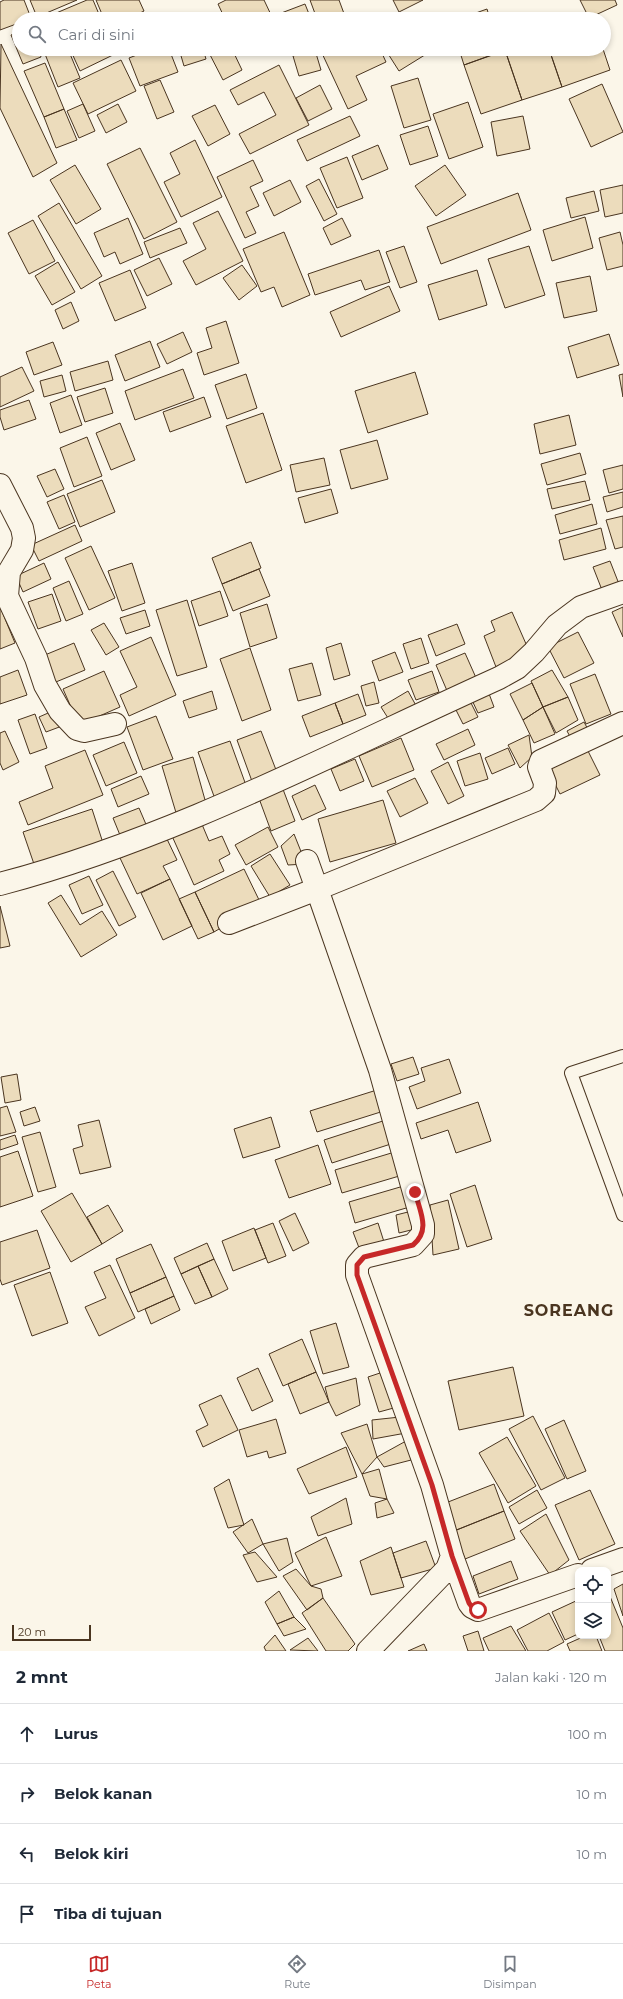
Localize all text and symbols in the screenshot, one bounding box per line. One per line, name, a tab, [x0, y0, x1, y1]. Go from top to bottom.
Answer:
search box	[12, 12, 611, 56]
icon: search	[26, 23, 48, 45]
text: Cari di sini	[58, 25, 135, 44]
route end	[406, 1183, 424, 1201]
district label: SOREANG	[524, 1301, 614, 1320]
map controls	[575, 1567, 611, 1639]
button: locate	[575, 1567, 611, 1603]
route start	[469, 1601, 487, 1619]
button: layers	[575, 1603, 611, 1639]
scale bar	[12, 1623, 91, 1642]
text: 20 m	[18, 1625, 46, 1639]
text: 2 mnt	[16, 1667, 68, 1687]
text: Jalan kaki · 120 m	[495, 1669, 607, 1685]
icon: ahead	[16, 1723, 38, 1745]
text: Lurus	[54, 1724, 98, 1743]
text: 100 m	[568, 1726, 607, 1742]
icon: right	[16, 1783, 38, 1805]
text: Belok kanan	[54, 1784, 152, 1803]
text: 10 m	[577, 1786, 607, 1802]
icon: left	[16, 1843, 38, 1865]
text: Belok kiri	[54, 1844, 129, 1863]
text: 10 m	[577, 1846, 607, 1862]
icon: arrive	[16, 1903, 38, 1925]
text: Tiba di tujuan	[54, 1904, 162, 1923]
tab: Peta	[86, 1953, 112, 1991]
tab: Rute	[284, 1953, 310, 1991]
tab: Disimpan	[483, 1953, 537, 1991]

